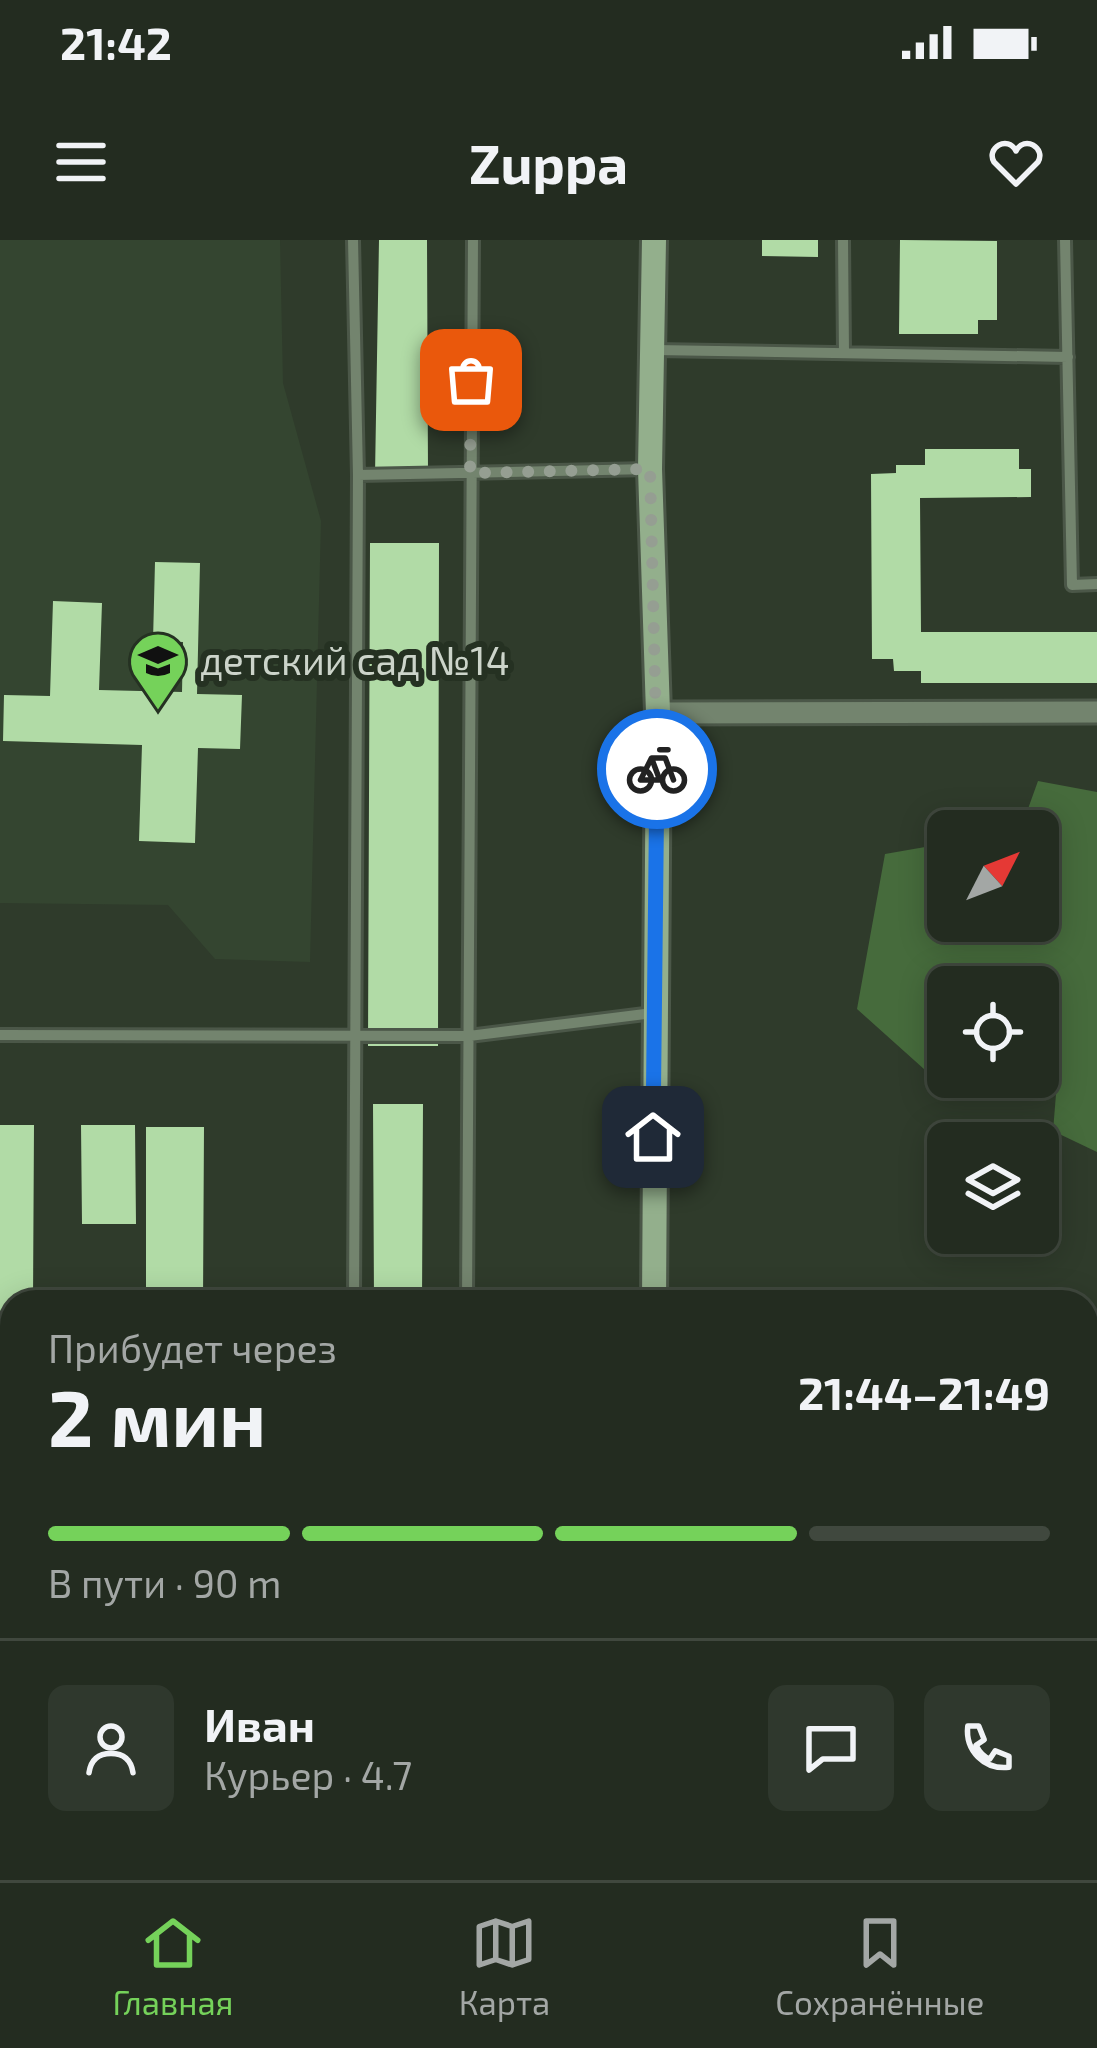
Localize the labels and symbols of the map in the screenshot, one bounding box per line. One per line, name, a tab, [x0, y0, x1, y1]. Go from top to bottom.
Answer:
pin	[420, 329, 522, 431]
school or university icon: детский сад №14	[127, 630, 189, 712]
place label: детский сад №14	[200, 636, 510, 683]
courier	[597, 709, 717, 829]
north arrow	[927, 810, 1059, 942]
pin	[602, 1086, 704, 1188]

